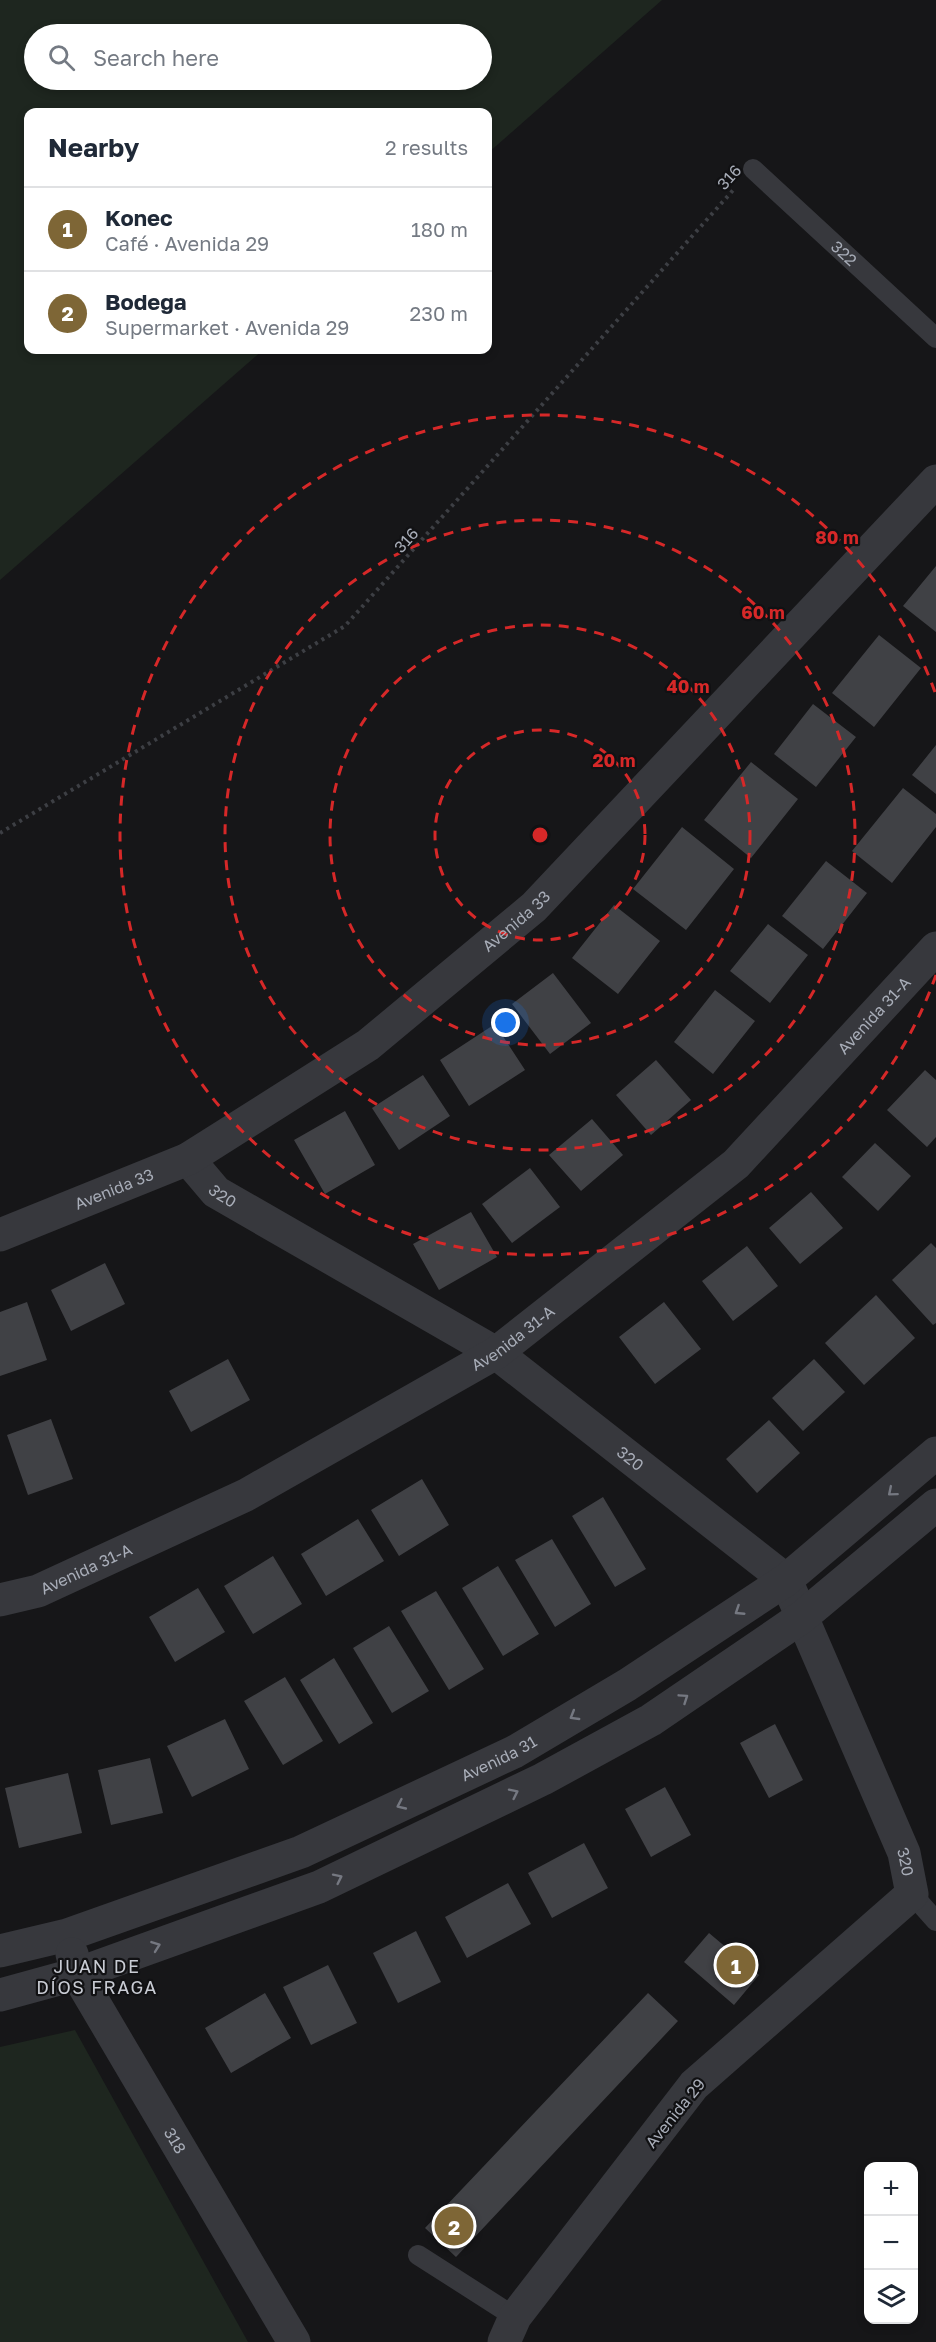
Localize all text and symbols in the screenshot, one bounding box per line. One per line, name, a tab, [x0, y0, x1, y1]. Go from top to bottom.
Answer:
search box	[24, 24, 492, 90]
icon: search	[45, 41, 78, 74]
text: Search here	[93, 44, 219, 71]
text: Nearby	[48, 132, 139, 163]
text: 2 results	[385, 135, 468, 159]
street label: 316	[713, 160, 745, 194]
text: Konec	[105, 204, 173, 231]
text: 1	[62, 217, 73, 241]
text: 180 m	[411, 217, 468, 241]
text: Café · Avenida 29	[105, 231, 269, 255]
street label: 322	[827, 236, 861, 270]
text: Bodega	[105, 288, 187, 315]
text: 2	[61, 301, 74, 325]
text: 230 m	[410, 301, 468, 325]
text: Supermarket · Avenida 29	[105, 315, 349, 339]
street label: 316	[390, 523, 422, 557]
text: 80 m	[815, 526, 859, 548]
text: 60 m	[741, 601, 785, 623]
text: 40 m	[666, 675, 710, 697]
text: 20 m	[593, 749, 635, 771]
centre of rings	[530, 825, 550, 845]
street label: Avenida 33	[478, 886, 554, 956]
street label: Avenida 31-A	[833, 972, 915, 1058]
your location	[491, 1008, 520, 1037]
street label: Avenida 33	[72, 1164, 156, 1214]
street label: 320	[204, 1181, 240, 1212]
street label: Avenida 31-A	[468, 1301, 559, 1375]
street label: 320	[613, 1442, 648, 1475]
one-way arrow	[888, 1484, 899, 1495]
street label: Avenida 31-A	[37, 1539, 135, 1599]
one-way arrow	[734, 1604, 745, 1615]
one-way arrow	[677, 1694, 688, 1705]
one-way arrow	[570, 1709, 580, 1721]
street label: Avenida 31	[458, 1731, 540, 1785]
one-way arrow	[508, 1789, 519, 1801]
one-way arrow	[396, 1797, 407, 1809]
street label: 320	[893, 1844, 918, 1878]
one-way arrow	[332, 1873, 343, 1885]
one-way arrow	[150, 1941, 161, 1953]
pin: 1	[716, 1942, 756, 1988]
district label: JUAN DE DÍOS FRAGA	[36, 1955, 158, 1998]
street label: Avenida 29	[641, 2074, 709, 2152]
street label: 318	[160, 2124, 191, 2157]
map controls	[864, 2162, 918, 2324]
button: +	[864, 2162, 918, 2216]
pin: 2	[434, 2204, 474, 2248]
button: −	[864, 2216, 918, 2270]
button: layers	[864, 2270, 918, 2324]

